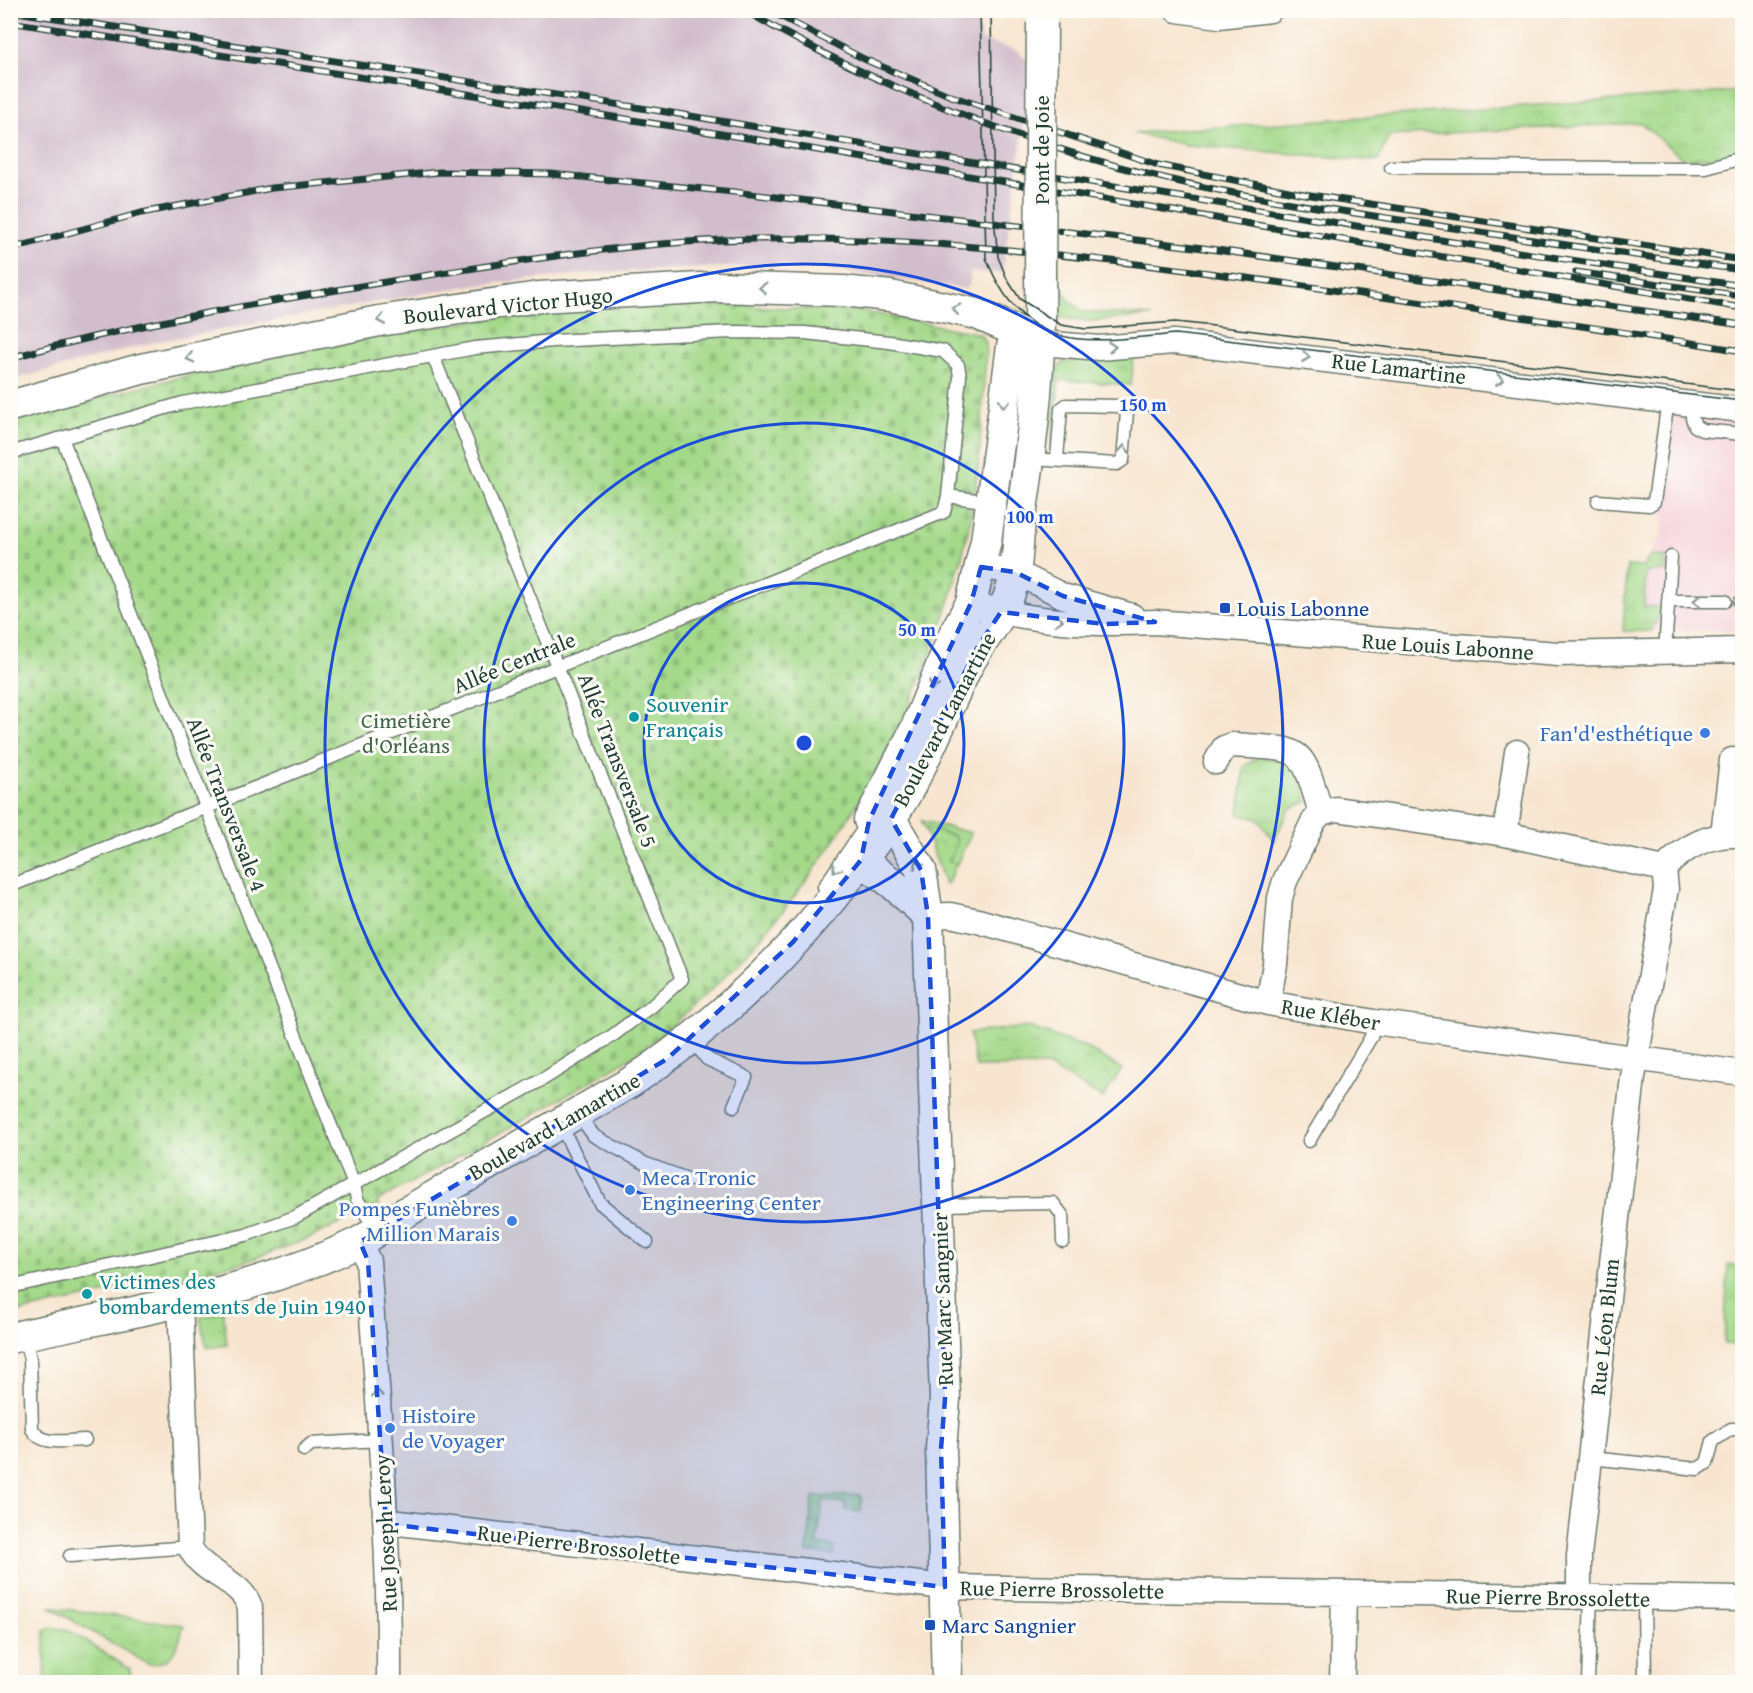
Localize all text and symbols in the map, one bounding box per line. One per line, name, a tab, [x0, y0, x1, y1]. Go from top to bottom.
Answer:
street label: Pont de Joie	[1025, 95, 1057, 205]
street label: Boulevard Victor Hugo	[402, 278, 614, 332]
one-way arrow	[758, 282, 767, 295]
one-way arrow	[952, 304, 962, 317]
one-way arrow	[376, 313, 386, 326]
one-way arrow	[1108, 341, 1117, 354]
street label: Rue Lamartine	[1330, 344, 1468, 392]
one-way arrow	[1302, 350, 1311, 362]
one-way arrow	[185, 351, 195, 364]
one-way arrow	[1495, 373, 1504, 386]
text: 150 m	[1119, 391, 1167, 418]
one-way arrow	[998, 400, 1011, 409]
one-way arrow	[1117, 444, 1130, 453]
text: 100 m	[1006, 503, 1054, 530]
place label: Louis Labonne	[1237, 592, 1369, 624]
one-way arrow	[1692, 595, 1701, 607]
marker: Louis Labonne	[1218, 601, 1232, 615]
one-way arrow	[1055, 614, 1064, 627]
text: 50 m	[898, 616, 937, 643]
street label: Allée Centrale	[448, 623, 580, 701]
street label: Rue Louis Labonne	[1361, 624, 1535, 668]
street label: Boulevard Lamartine	[884, 626, 1004, 812]
street label: Allée Transversale 5	[570, 668, 666, 852]
one-way arrow	[928, 680, 940, 691]
place label: Souvenir Français	[646, 688, 728, 745]
park label: Cimetière d'Orléans	[361, 704, 451, 761]
marker: Souvenir Français	[627, 710, 641, 724]
street label: Allée Transversale 4	[179, 712, 275, 896]
place label: Fan'd'esthétique	[1540, 717, 1693, 749]
marker: Fan'd'esthétique	[1698, 726, 1712, 740]
centre of rings	[794, 733, 814, 753]
one-way arrow	[913, 860, 925, 871]
one-way arrow	[831, 863, 843, 873]
street label: Rue Kléber	[1279, 990, 1383, 1038]
street label: Boulevard Lamartine	[462, 1064, 646, 1188]
place label: Meca Tronic Engineering Center	[642, 1161, 821, 1218]
marker: Meca Tronic Engineering Center	[623, 1183, 637, 1197]
place label: Pompes Funèbres Million Marais	[339, 1192, 500, 1249]
street label: Rue Marc Sangnier	[923, 1212, 961, 1386]
marker: Pompes Funèbres Million Marais	[505, 1214, 519, 1228]
street label: Rue Léon Blum	[1581, 1257, 1627, 1397]
place label: Victimes des bombardements de Juin 1940	[99, 1265, 366, 1322]
marker: Victimes des bombardements de Juin 1940	[80, 1287, 94, 1301]
one-way arrow	[371, 1389, 384, 1398]
place label: Histoire de Voyager	[402, 1399, 505, 1456]
marker: Histoire de Voyager	[383, 1421, 397, 1435]
street label: Rue Joseph Leroy	[365, 1453, 405, 1613]
street label: Rue Pierre Brossolette	[476, 1516, 682, 1572]
street label: Rue Pierre Brossolette	[959, 1571, 1165, 1607]
street label: Rue Pierre Brossolette	[1445, 1579, 1651, 1615]
place label: Marc Sangnier	[942, 1609, 1076, 1641]
marker: Marc Sangnier	[923, 1618, 937, 1632]

